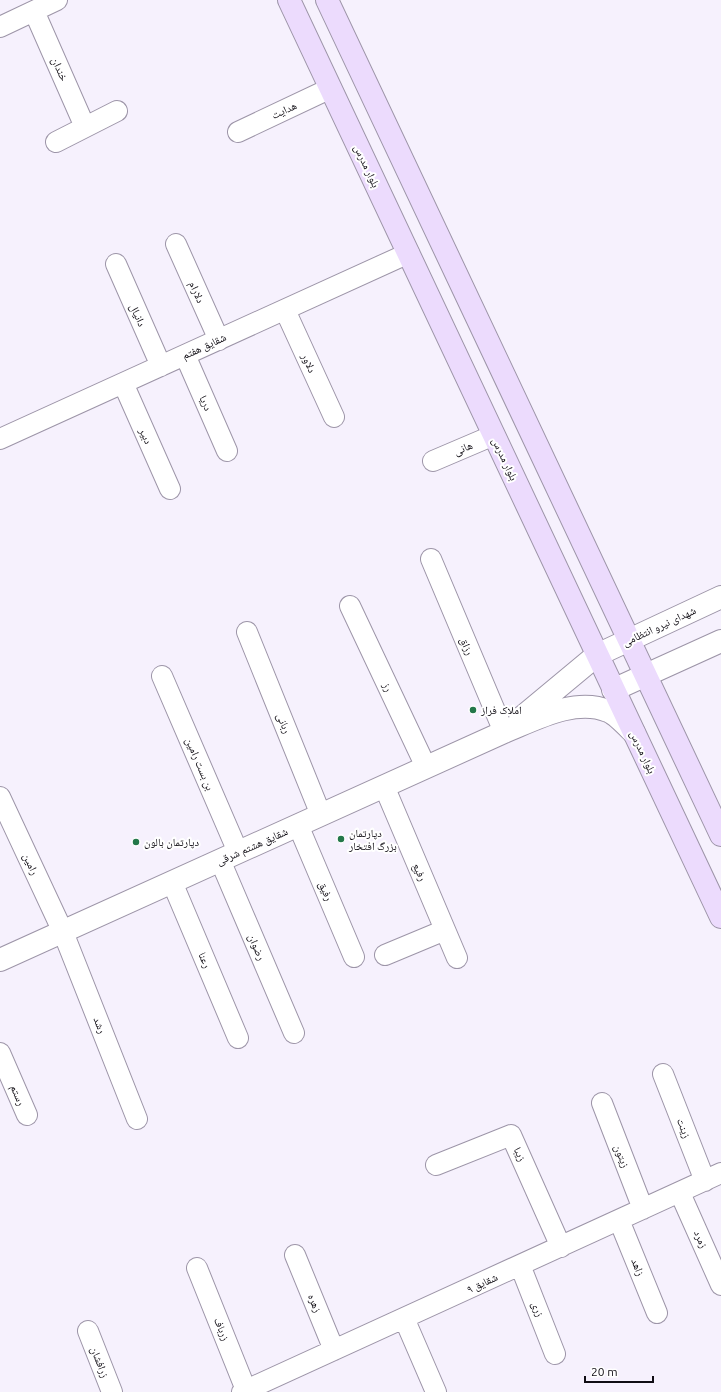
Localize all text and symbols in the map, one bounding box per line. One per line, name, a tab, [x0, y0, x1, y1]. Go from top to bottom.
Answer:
street label: خندان	[49, 55, 70, 83]
street label: هدایت	[270, 99, 299, 121]
street label: بلوار مدرس	[351, 143, 382, 190]
street label: دلارام	[186, 279, 207, 306]
street label: دانیال	[127, 302, 148, 329]
street label: شقایق هفتم	[180, 331, 229, 363]
street label: دلاور	[299, 351, 319, 375]
street label: دریا	[197, 394, 215, 413]
street label: دبیر	[137, 425, 155, 446]
street label: بلوار مدرس	[489, 436, 520, 483]
street label: هانی	[452, 439, 475, 458]
street label: شهدای نیرو انتظامی	[620, 604, 698, 649]
street label: رزاق	[457, 635, 476, 657]
street label: رز	[380, 680, 395, 693]
place label: املاک فراز	[480, 704, 522, 716]
marker: املاک فراز	[468, 705, 478, 715]
street label: ربانی	[274, 711, 293, 735]
street label: بلوار مدرس	[627, 729, 658, 776]
street label: بن بست رامین	[183, 736, 216, 793]
street label: شقایق هشتم شرقی	[215, 825, 290, 869]
place label: دپارتمان بزرگ افتخار	[348, 827, 397, 852]
marker: دپارتمان بزرگ افتخار	[336, 834, 346, 844]
place label: دپارتمان بالون	[144, 836, 200, 849]
marker: دپارتمان بالون	[131, 837, 141, 847]
street label: رامین	[20, 851, 41, 877]
street label: رفیع	[410, 861, 429, 883]
street label: رفیق	[316, 880, 335, 903]
street label: رضوان	[245, 932, 268, 962]
street label: رعنا	[196, 950, 214, 970]
street label: رشد	[91, 1015, 109, 1035]
street label: رستم	[6, 1083, 28, 1108]
street label: زینت	[675, 1116, 693, 1140]
street label: زیتون	[611, 1143, 632, 1170]
street label: زیبا	[511, 1145, 528, 1163]
street label: زمرد	[692, 1228, 710, 1250]
street label: زاهد	[629, 1257, 647, 1277]
street label: شقایق ۹	[465, 1271, 500, 1296]
street label: زهره	[306, 1292, 324, 1314]
street label: زری	[529, 1300, 546, 1319]
street label: زرباف	[212, 1316, 232, 1342]
street label: زرافشان	[88, 1345, 111, 1380]
scale bar	[585, 1358, 653, 1384]
text: 20 m	[591, 1365, 618, 1378]

